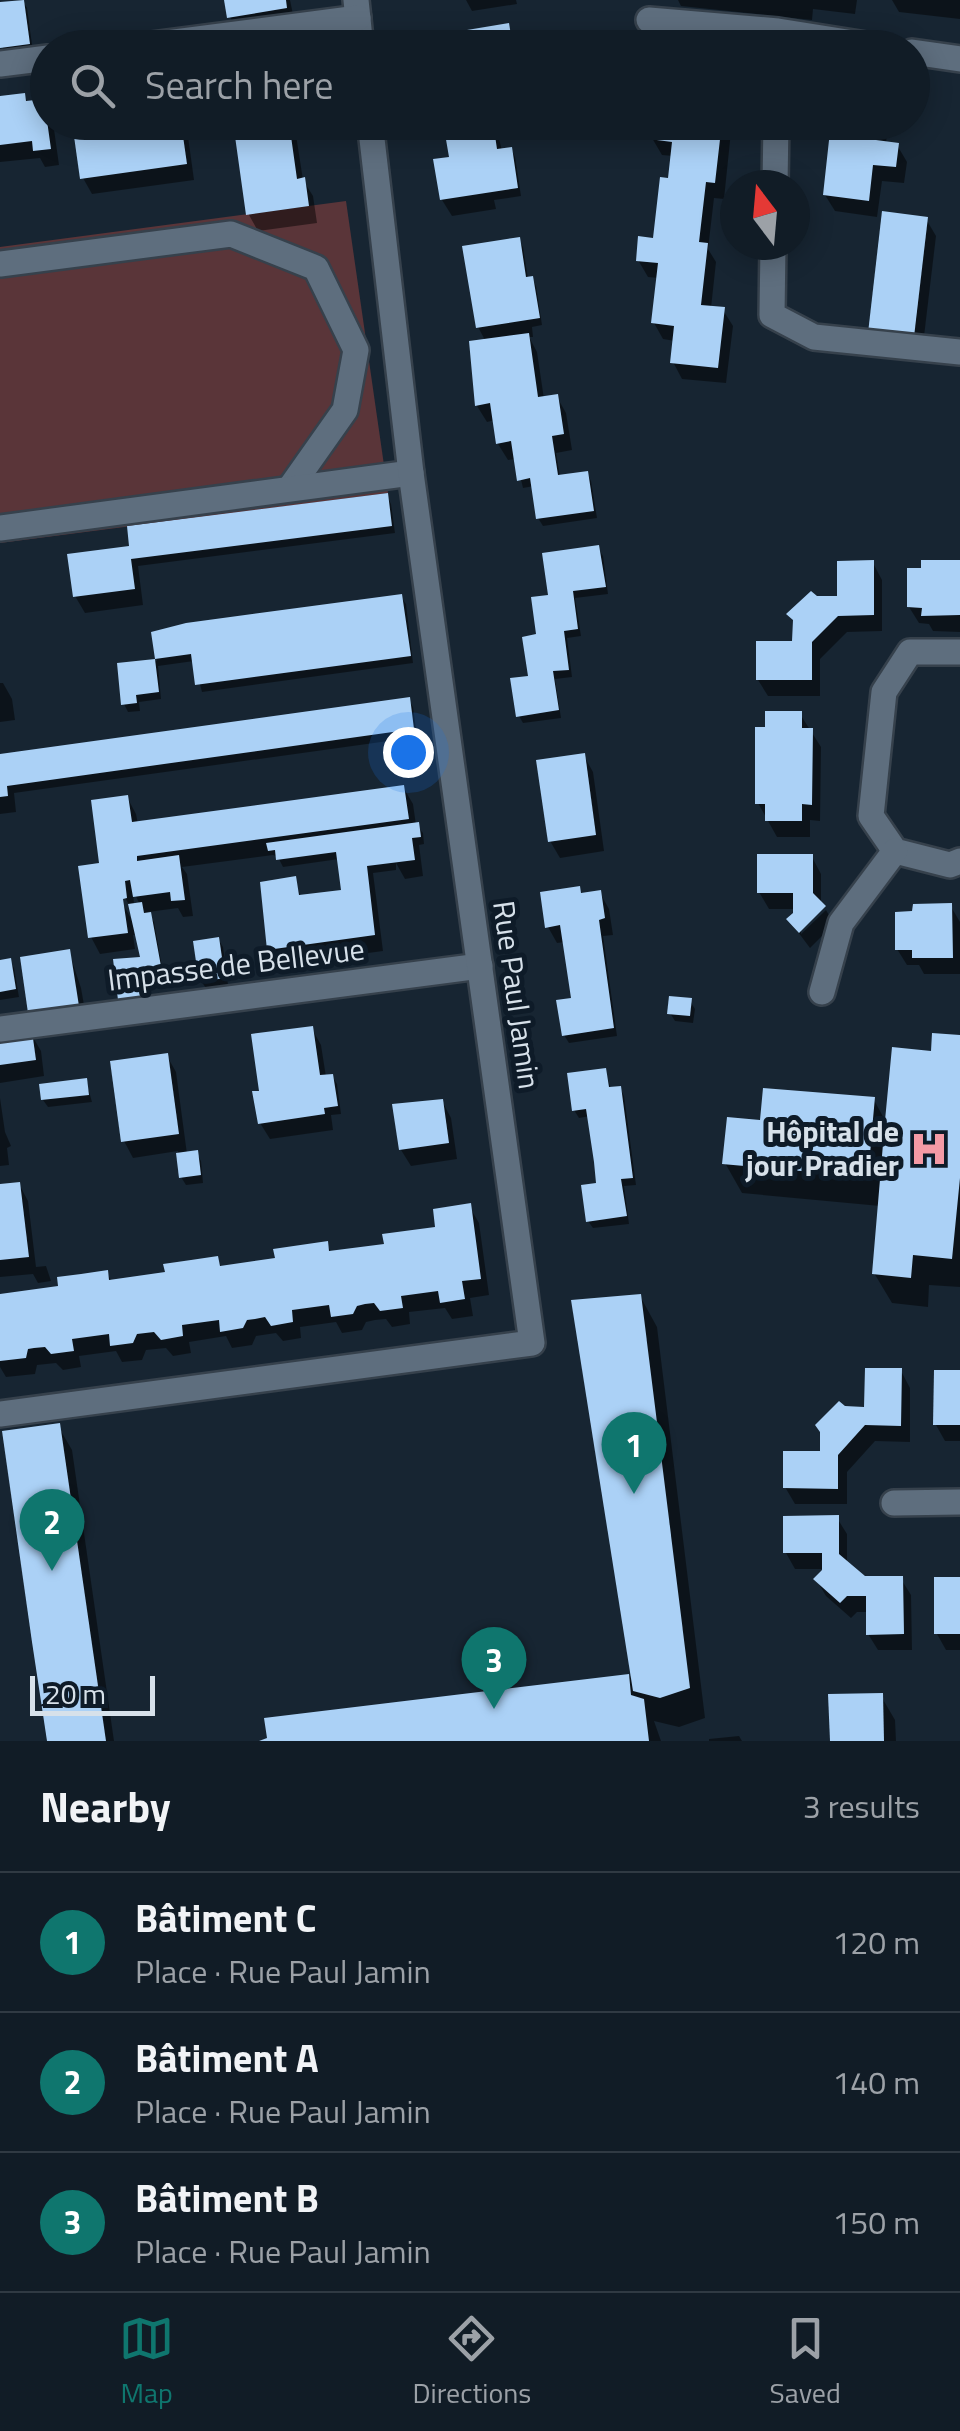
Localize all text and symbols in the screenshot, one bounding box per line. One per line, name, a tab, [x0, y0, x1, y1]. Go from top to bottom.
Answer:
search box	[30, 30, 930, 140]
text: Search here	[145, 56, 333, 114]
icon: search	[65, 58, 120, 113]
north arrow	[720, 170, 810, 260]
your location	[383, 727, 434, 778]
street label: Rue Paul Jamin	[481, 898, 553, 1092]
street label: Impasse de Bellevue	[105, 925, 367, 1003]
place label: Hôpital de jour Pradier	[744, 1108, 899, 1188]
hospital icon: Hôpital de jour Pradier	[908, 1128, 950, 1170]
pin: 1	[602, 1412, 666, 1494]
pin: 2	[20, 1488, 84, 1571]
pin: 3	[462, 1626, 526, 1709]
scale bar	[30, 1671, 155, 1716]
text: 20 m	[45, 1672, 106, 1715]
text: Nearby	[40, 1774, 171, 1838]
text: 3 results	[803, 1782, 920, 1830]
text: Bâtiment C	[135, 1889, 316, 1947]
text: 1	[64, 1918, 81, 1966]
text: 120 m	[832, 1918, 920, 1966]
text: Place · Rue Paul Jamin	[135, 1947, 431, 1995]
text: Bâtiment A	[135, 2029, 319, 2087]
text: 2	[64, 2058, 81, 2106]
text: 140 m	[832, 2058, 920, 2106]
text: Place · Rue Paul Jamin	[135, 2087, 431, 2135]
text: Bâtiment B	[135, 2169, 319, 2227]
text: 3	[64, 2198, 81, 2246]
text: 150 m	[832, 2198, 920, 2246]
text: Place · Rue Paul Jamin	[135, 2227, 431, 2275]
tab: Map	[119, 2311, 174, 2414]
tab: Directions	[412, 2311, 531, 2414]
tab: Saved	[770, 2311, 841, 2414]

